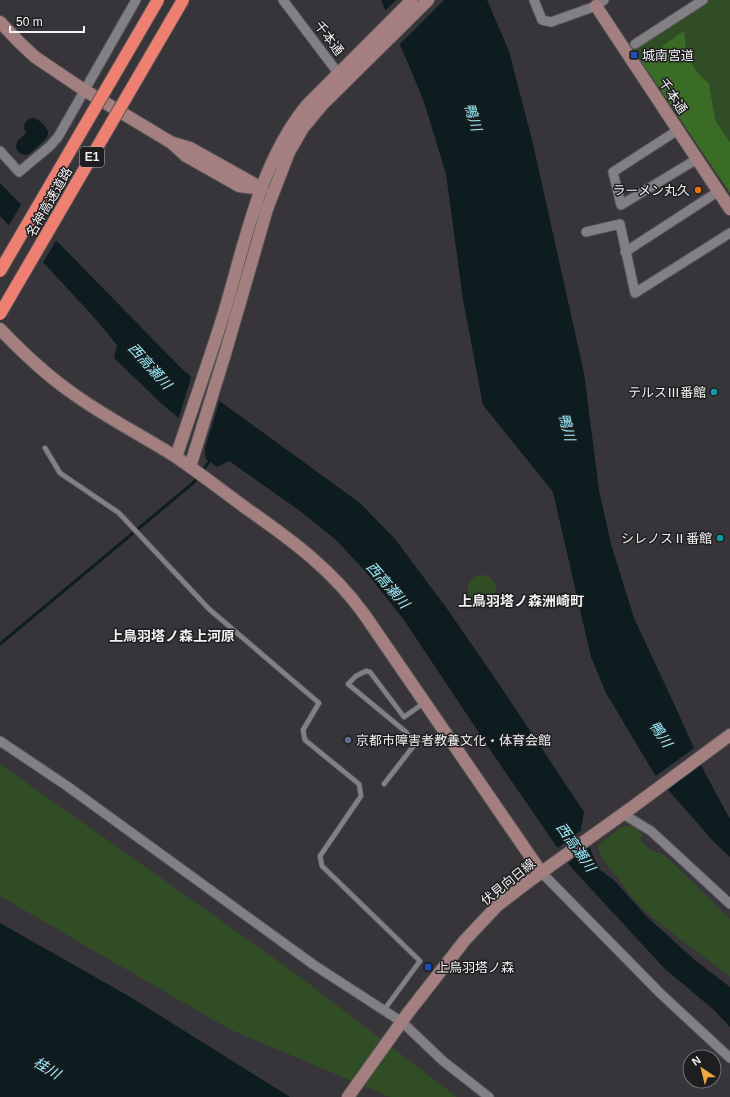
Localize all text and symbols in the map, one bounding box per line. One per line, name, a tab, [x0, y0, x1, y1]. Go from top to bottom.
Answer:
scale bar	[10, 8, 84, 34]
text: 50 m	[16, 15, 43, 29]
street label: 千本通	[311, 18, 347, 58]
place label: 城南宮道	[642, 48, 694, 63]
marker: 城南宮道	[629, 50, 639, 60]
street label: 千本通	[656, 76, 690, 116]
water label: 鴨川	[461, 101, 485, 135]
road number: E1	[80, 147, 104, 167]
street label: 名神高速道路	[23, 164, 75, 240]
place label: ラーメン丸久	[613, 183, 690, 198]
marker: ラーメン丸久	[693, 185, 703, 195]
water label: 西高瀬川	[125, 340, 176, 394]
place label: テルスⅢ番館	[628, 385, 706, 400]
marker: テルスⅢ番館	[709, 387, 719, 397]
water label: 鴨川	[556, 411, 579, 444]
place label: シレノスⅡ番館	[621, 531, 712, 546]
marker: シレノスⅡ番館	[715, 533, 725, 543]
water label: 西高瀬川	[364, 559, 414, 613]
district label: 上鳥羽塔ノ森洲崎町	[458, 593, 584, 609]
district label: 上鳥羽塔ノ森上河原	[109, 628, 235, 644]
water label: 鴨川	[647, 718, 677, 752]
place label: 京都市障害者教養文化・体育会館	[356, 733, 551, 748]
marker: 京都市障害者教養文化・体育会館	[343, 735, 353, 745]
water label: 西高瀬川	[553, 819, 600, 876]
street label: 伏見向日線	[478, 856, 538, 908]
place label: 上鳥羽塔ノ森	[436, 960, 514, 975]
marker: 上鳥羽塔ノ森	[423, 962, 433, 972]
north arrow	[682, 1049, 722, 1089]
water label: 桂川	[31, 1054, 65, 1083]
text: N	[690, 1054, 703, 1068]

